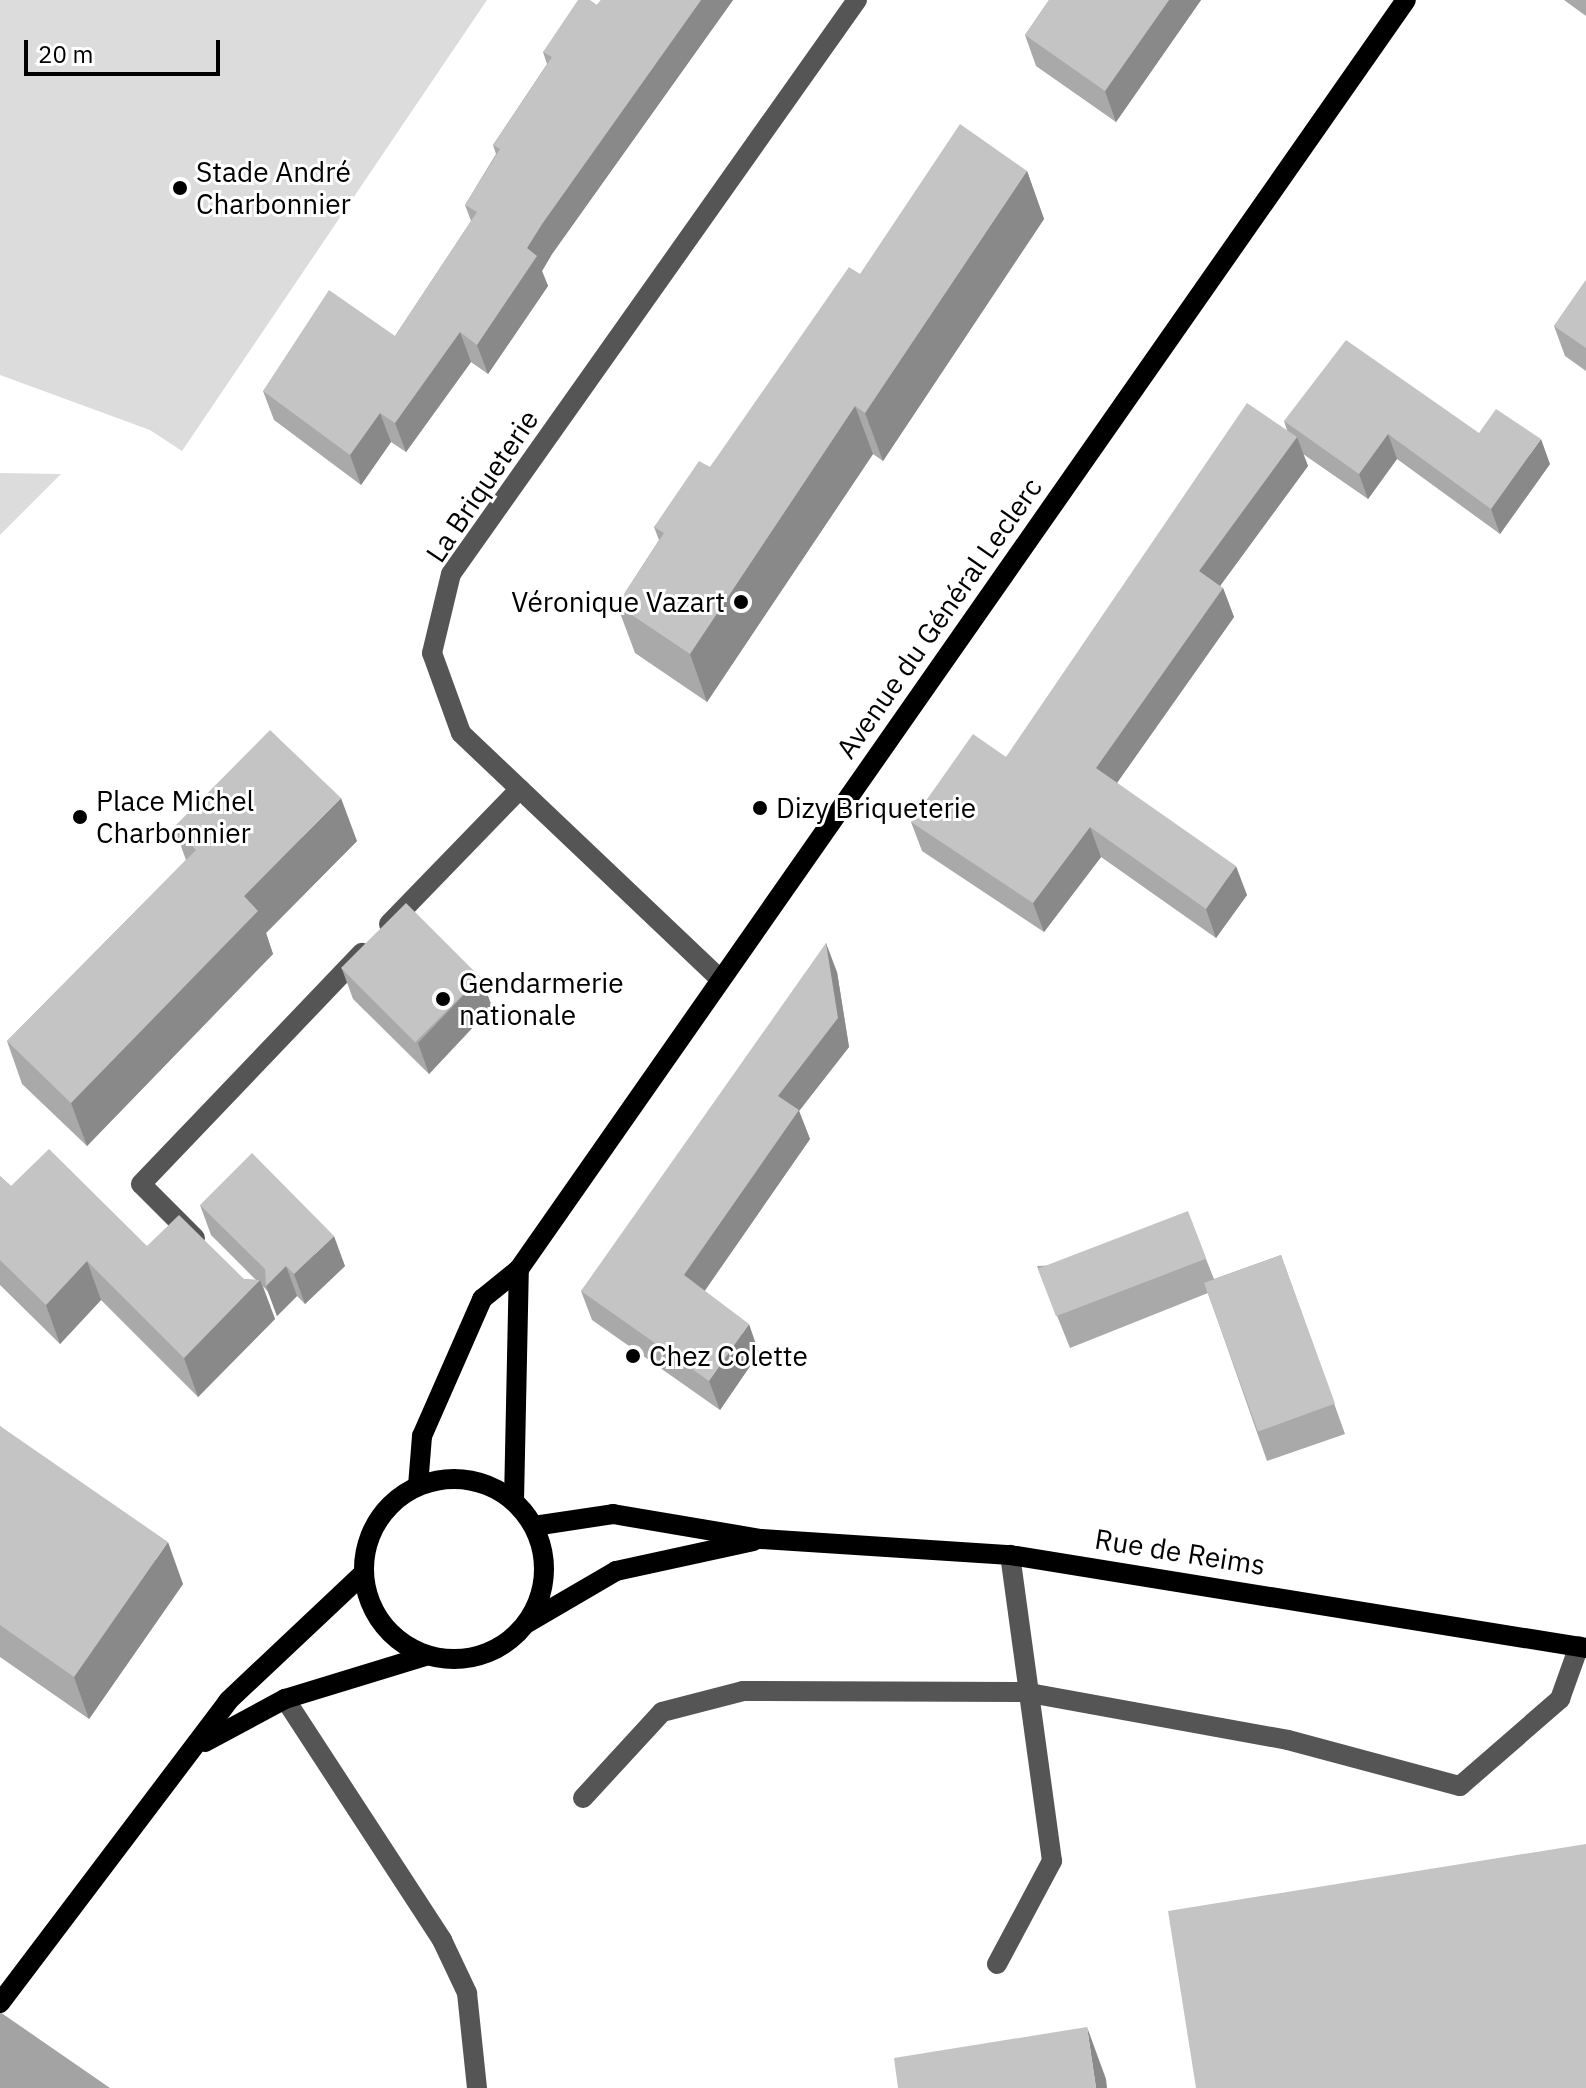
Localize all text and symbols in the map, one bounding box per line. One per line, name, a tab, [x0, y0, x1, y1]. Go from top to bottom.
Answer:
scale bar	[28, 24, 224, 74]
text: 20 m	[38, 38, 93, 70]
place label: Stade André Charbonnier	[196, 155, 351, 221]
marker: Stade André Charbonnier	[171, 179, 189, 197]
street label: La Briqueterie	[419, 403, 545, 569]
street label: Avenue du Général Leclerc	[829, 471, 1049, 765]
place label: Véronique Vazart	[511, 585, 725, 619]
marker: Véronique Vazart	[732, 593, 750, 611]
place label: Place Michel Charbonnier	[96, 784, 254, 850]
place label: Dizy Briqueterie	[776, 791, 976, 825]
marker: Dizy Briqueterie	[751, 799, 769, 817]
marker: Place Michel Charbonnier	[71, 808, 89, 826]
place label: Gendarmerie nationale	[459, 966, 624, 1032]
marker: Gendarmerie nationale	[434, 990, 452, 1008]
place label: Chez Colette	[649, 1339, 808, 1373]
marker: Chez Colette	[624, 1347, 642, 1365]
street label: Rue de Reims	[1092, 1522, 1268, 1582]

